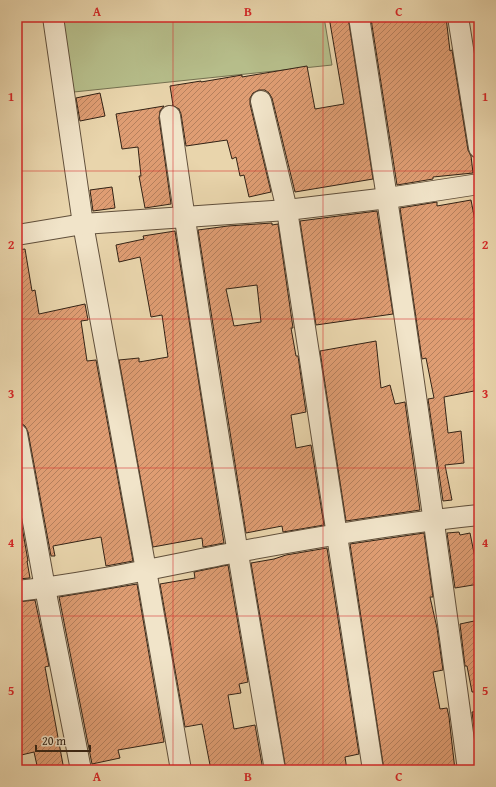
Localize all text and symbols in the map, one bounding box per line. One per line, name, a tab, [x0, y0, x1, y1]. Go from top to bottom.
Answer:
text: A	[93, 2, 102, 21]
text: B	[244, 2, 252, 21]
text: C	[395, 2, 403, 21]
text: 1	[8, 87, 14, 106]
text: 1	[482, 87, 488, 106]
text: 2	[8, 235, 15, 254]
text: 2	[482, 235, 489, 254]
text: 3	[8, 384, 14, 403]
text: 3	[482, 384, 488, 403]
text: 4	[8, 533, 15, 552]
text: 4	[482, 533, 489, 552]
text: 5	[8, 681, 15, 700]
text: 5	[482, 681, 489, 700]
scale bar	[36, 727, 90, 753]
text: 20 m	[42, 732, 66, 749]
text: A	[93, 767, 102, 786]
text: B	[244, 767, 252, 786]
text: C	[395, 767, 403, 786]

